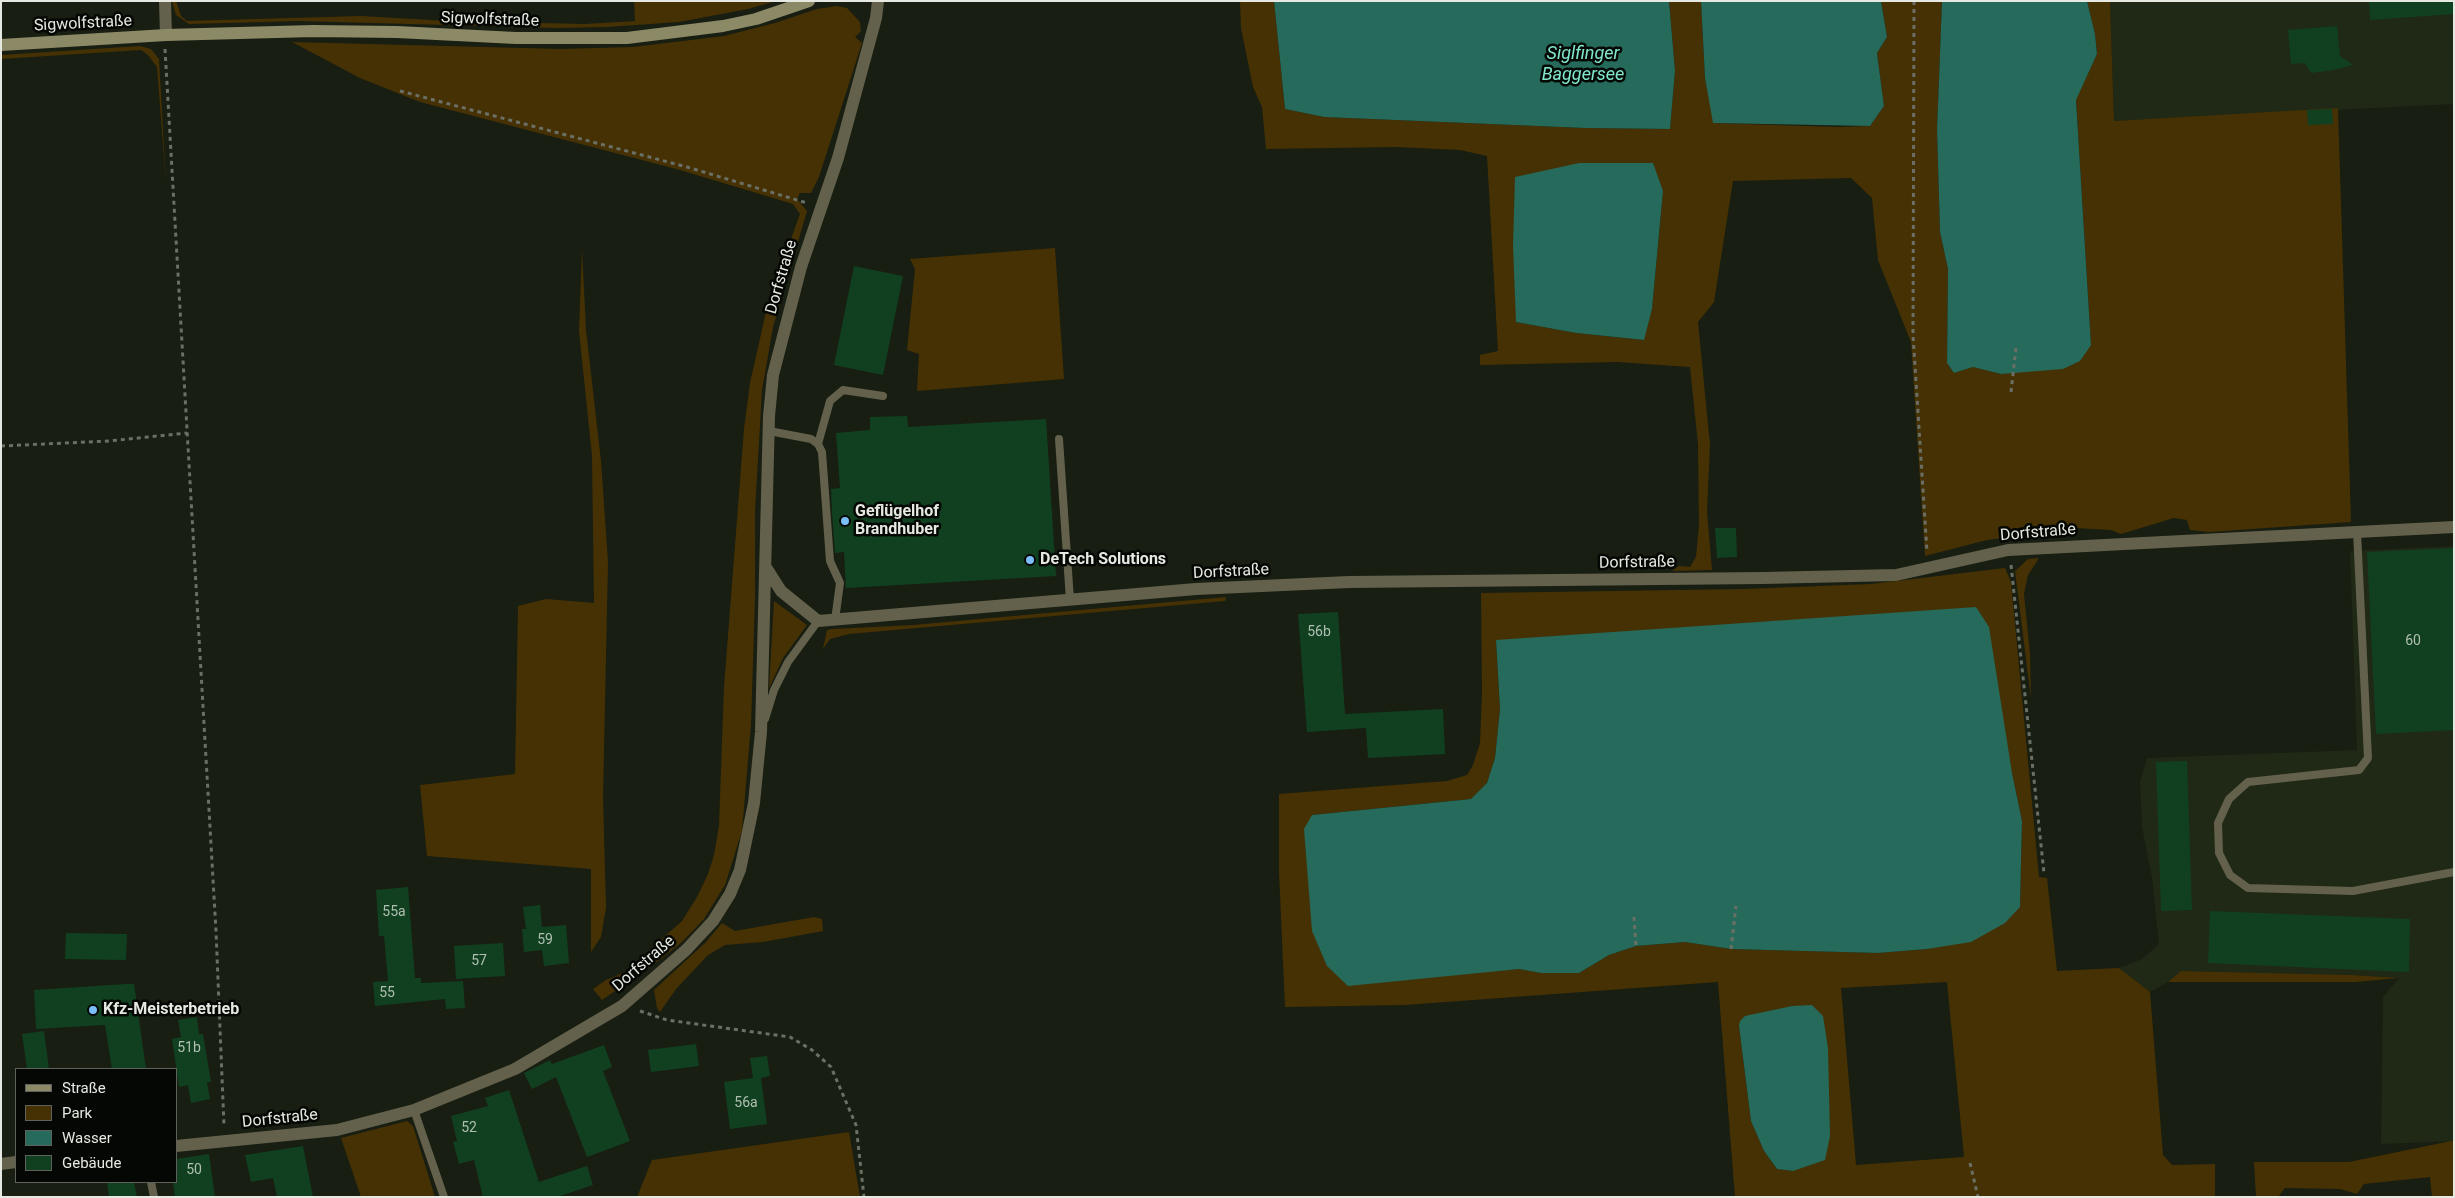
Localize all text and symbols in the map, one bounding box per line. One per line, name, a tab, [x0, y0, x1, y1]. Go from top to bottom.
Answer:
street label: Sigwolfstraße	[441, 9, 539, 31]
street label: Sigwolfstraße	[33, 12, 133, 36]
water label: Siglfinger Baggersee	[1542, 43, 1624, 86]
street label: Dorfstraße	[762, 238, 802, 316]
place label: Geflügelhof Brandhuber	[855, 502, 939, 540]
marker: Geflügelhof Brandhuber	[839, 515, 851, 527]
street label: Dorfstraße	[1999, 520, 2077, 546]
place label: DeTech Solutions	[1040, 550, 1166, 570]
street label: Dorfstraße	[1599, 553, 1675, 573]
marker: DeTech Solutions	[1024, 554, 1036, 566]
street label: Dorfstraße	[1193, 560, 1269, 584]
house number: 56b	[1307, 624, 1331, 640]
house number: 60	[2405, 633, 2421, 649]
house number: 55a	[382, 904, 406, 920]
house number: 59	[537, 932, 553, 948]
street label: Dorfstraße	[609, 932, 679, 996]
house number: 57	[471, 953, 487, 969]
house number: 55	[379, 985, 395, 1001]
place label: Kfz-Meisterbetrieb	[103, 1000, 239, 1020]
marker: Kfz-Meisterbetrieb	[87, 1004, 99, 1016]
house number: 51b	[177, 1040, 201, 1056]
legend	[15, 1068, 178, 1183]
text: Straße	[62, 1079, 106, 1097]
house number: 56a	[734, 1095, 758, 1111]
text: Park	[62, 1104, 92, 1122]
street label: Dorfstraße	[241, 1105, 319, 1133]
house number: 52	[461, 1120, 477, 1136]
text: Wasser	[62, 1129, 112, 1147]
text: Gebäude	[62, 1154, 121, 1172]
house number: 50	[186, 1162, 202, 1178]

